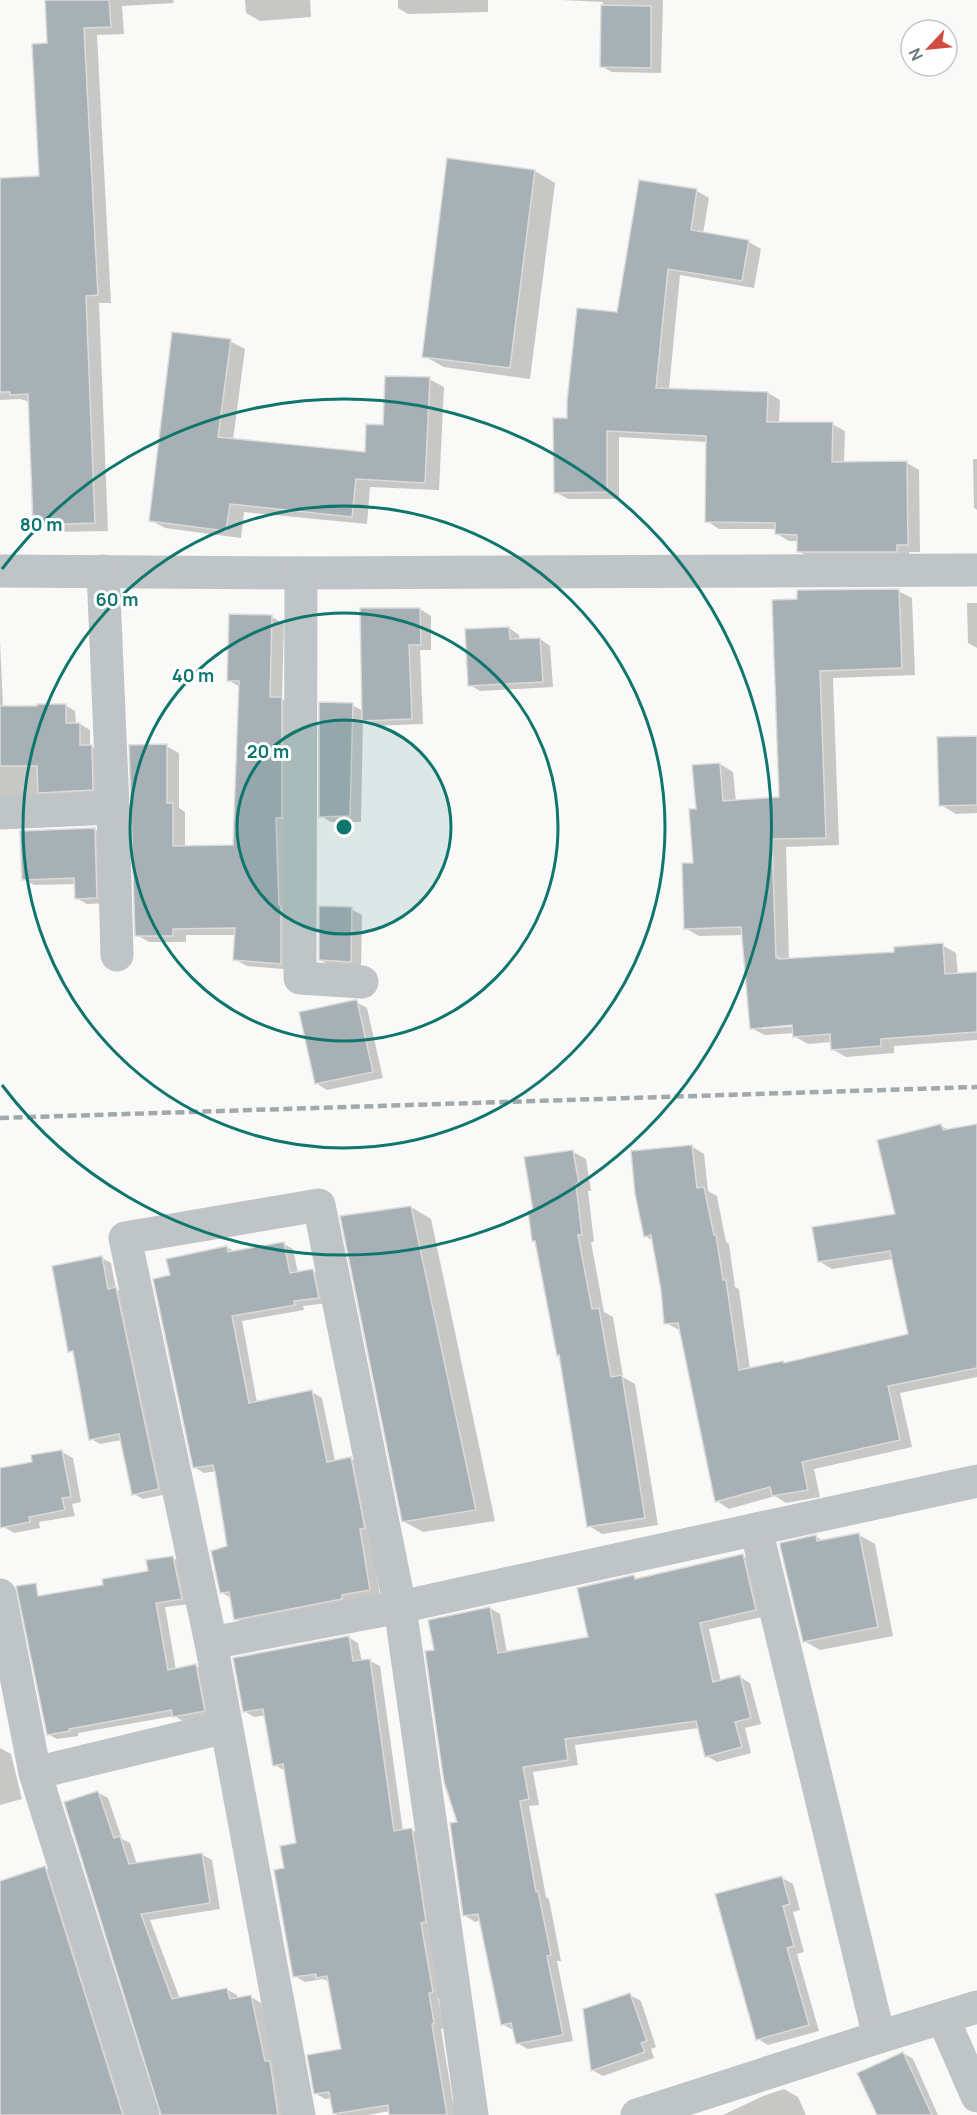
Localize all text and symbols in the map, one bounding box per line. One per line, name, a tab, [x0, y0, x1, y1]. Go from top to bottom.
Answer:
north arrow	[899, 18, 959, 78]
text: N	[903, 45, 928, 65]
text: 80 m	[20, 512, 62, 536]
text: 60 m	[96, 587, 138, 611]
text: 40 m	[172, 663, 214, 687]
text: 20 m	[247, 739, 289, 763]
centre of rings	[334, 817, 354, 837]

